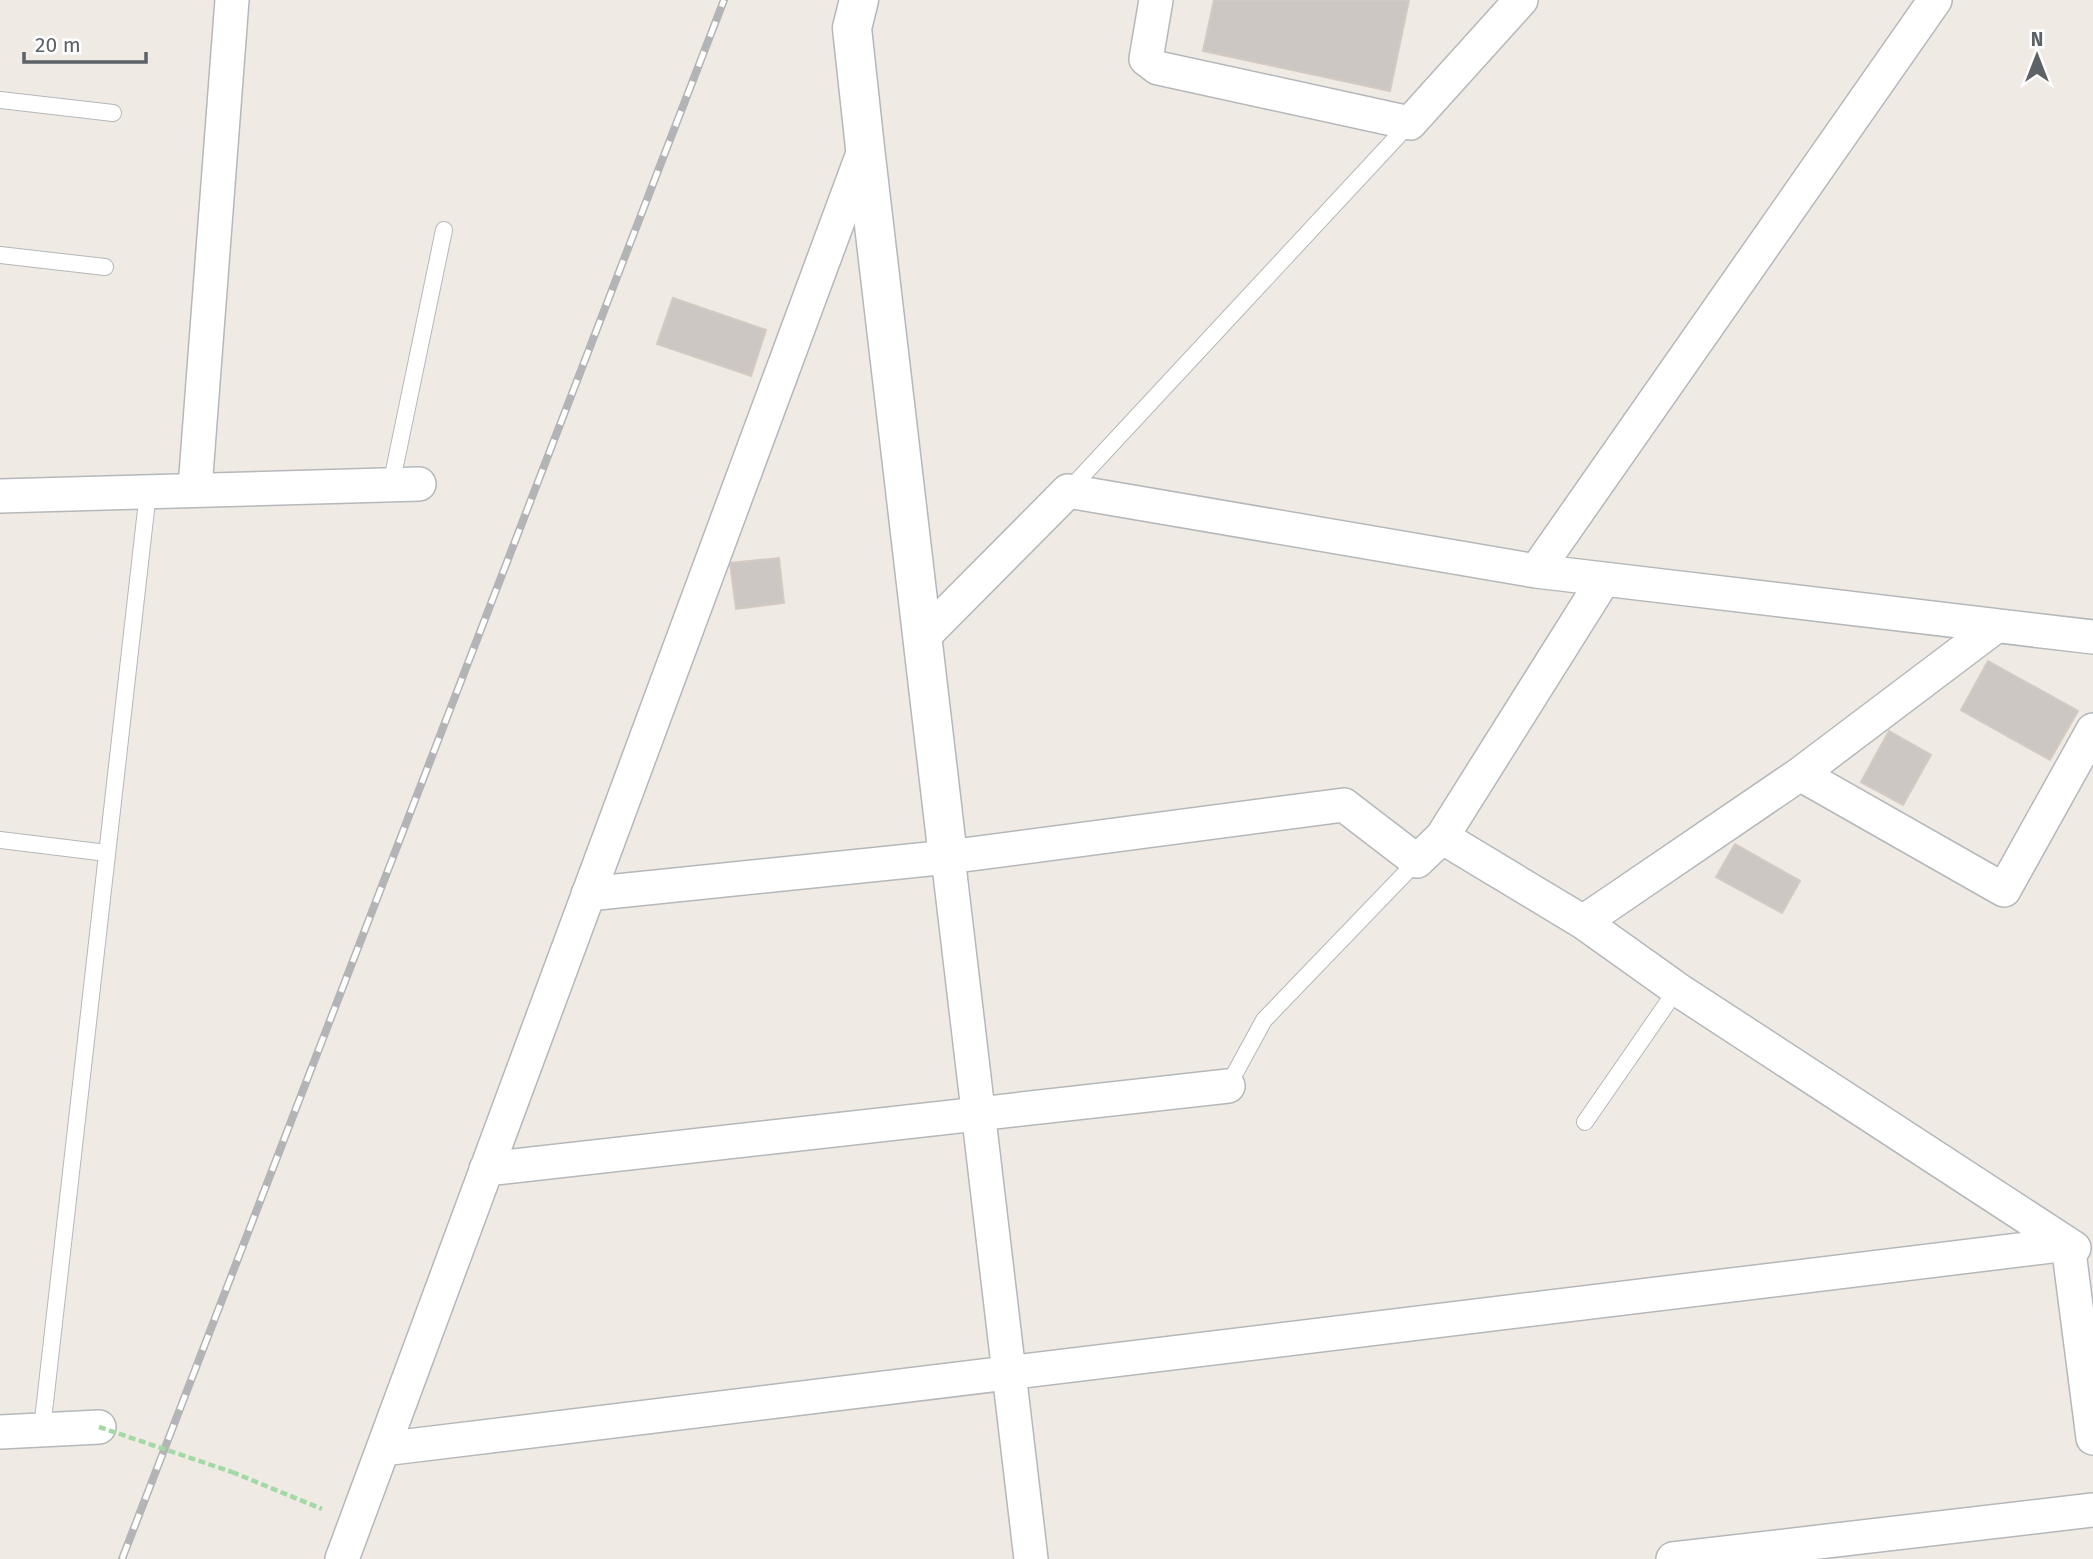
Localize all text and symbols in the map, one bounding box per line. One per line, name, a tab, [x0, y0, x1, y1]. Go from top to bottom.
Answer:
scale bar	[24, 21, 147, 65]
north arrow	[2002, 21, 2072, 91]
text: N	[2031, 28, 2043, 51]
text: 20 m	[35, 32, 81, 58]

